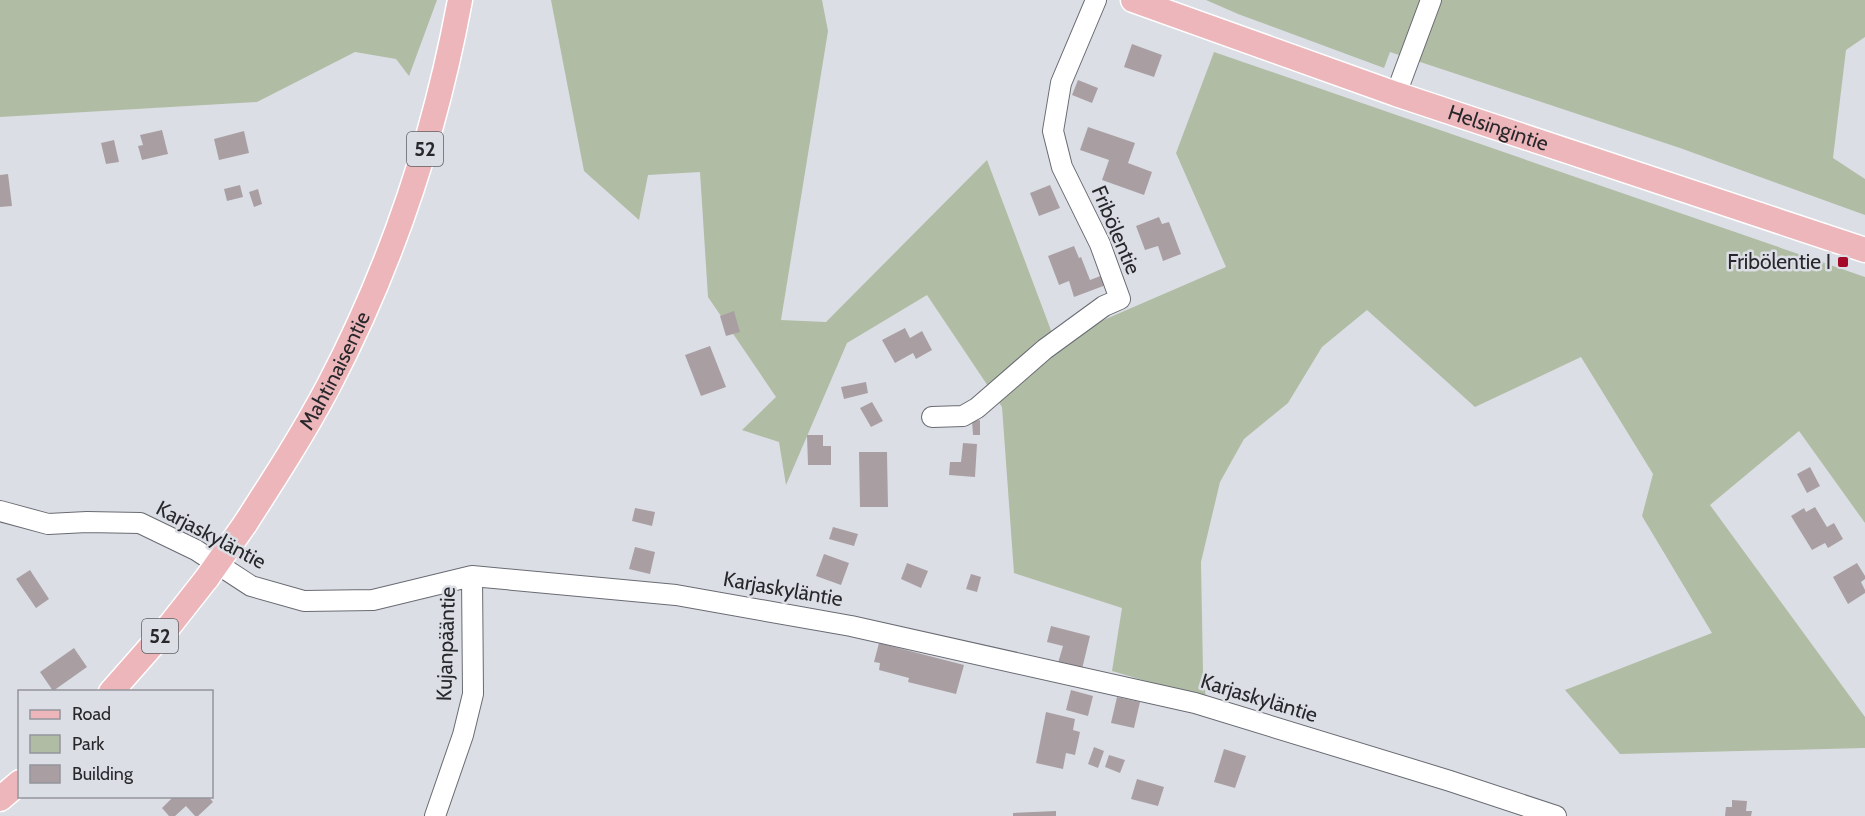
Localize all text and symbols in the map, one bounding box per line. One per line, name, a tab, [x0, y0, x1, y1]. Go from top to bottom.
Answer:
street label: Helsingintie	[1445, 99, 1552, 156]
road number: 52	[407, 132, 443, 166]
street label: Fribölentie	[1087, 182, 1146, 278]
place label: Fribölentie I	[1727, 249, 1831, 274]
marker: Fribölentie I	[1836, 255, 1850, 269]
street label: Mahtinaisentie	[294, 307, 375, 434]
street label: Karjaskyläntie	[152, 495, 271, 575]
street label: Karjaskyläntie	[721, 566, 845, 612]
street label: Kujanpääntie	[431, 586, 461, 702]
road number: 52	[142, 619, 178, 653]
street label: Karjaskyläntie	[1197, 668, 1321, 728]
legend	[18, 690, 213, 798]
text: Road	[72, 703, 111, 725]
text: Park	[72, 733, 105, 755]
text: Building	[72, 763, 134, 785]

